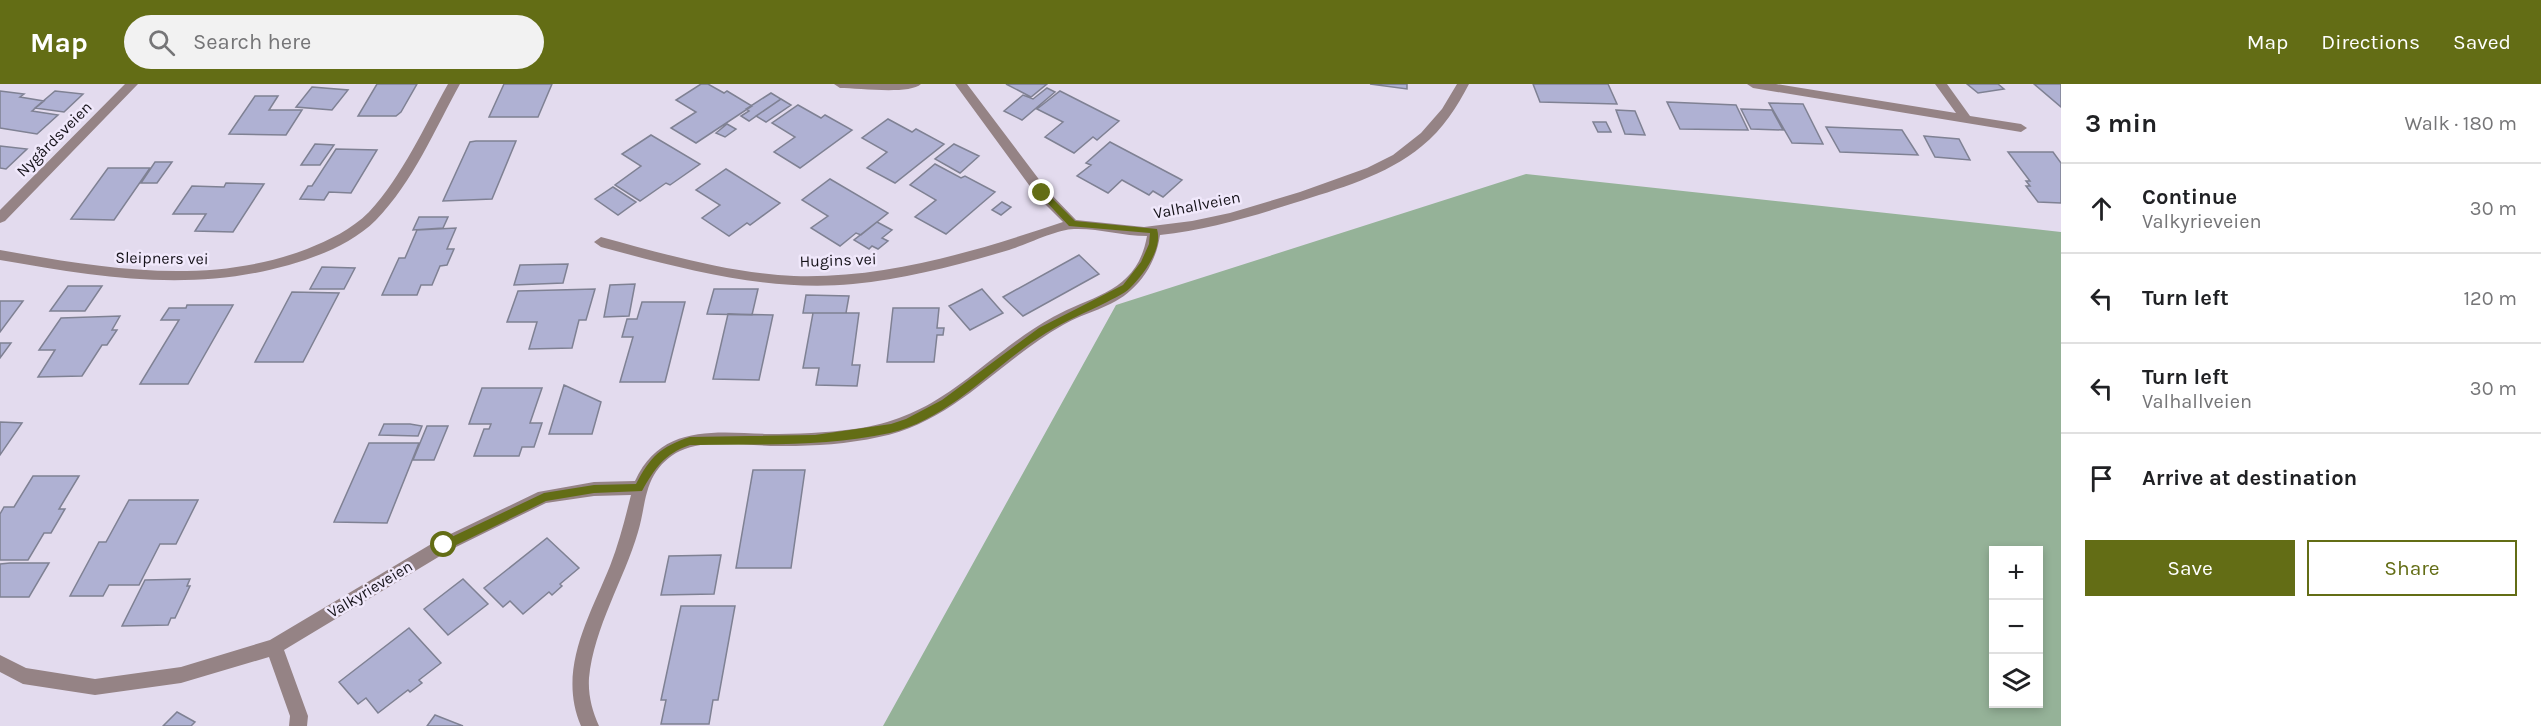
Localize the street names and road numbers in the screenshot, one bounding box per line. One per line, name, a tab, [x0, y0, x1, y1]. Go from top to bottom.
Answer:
street label: Nygårdsveien	[12, 97, 96, 181]
street label: Valhallveien	[1152, 187, 1242, 223]
street label: Sleipners vei	[115, 248, 209, 268]
street label: Hugins vei	[799, 249, 877, 271]
street label: Valkyrieveien	[324, 556, 416, 622]

